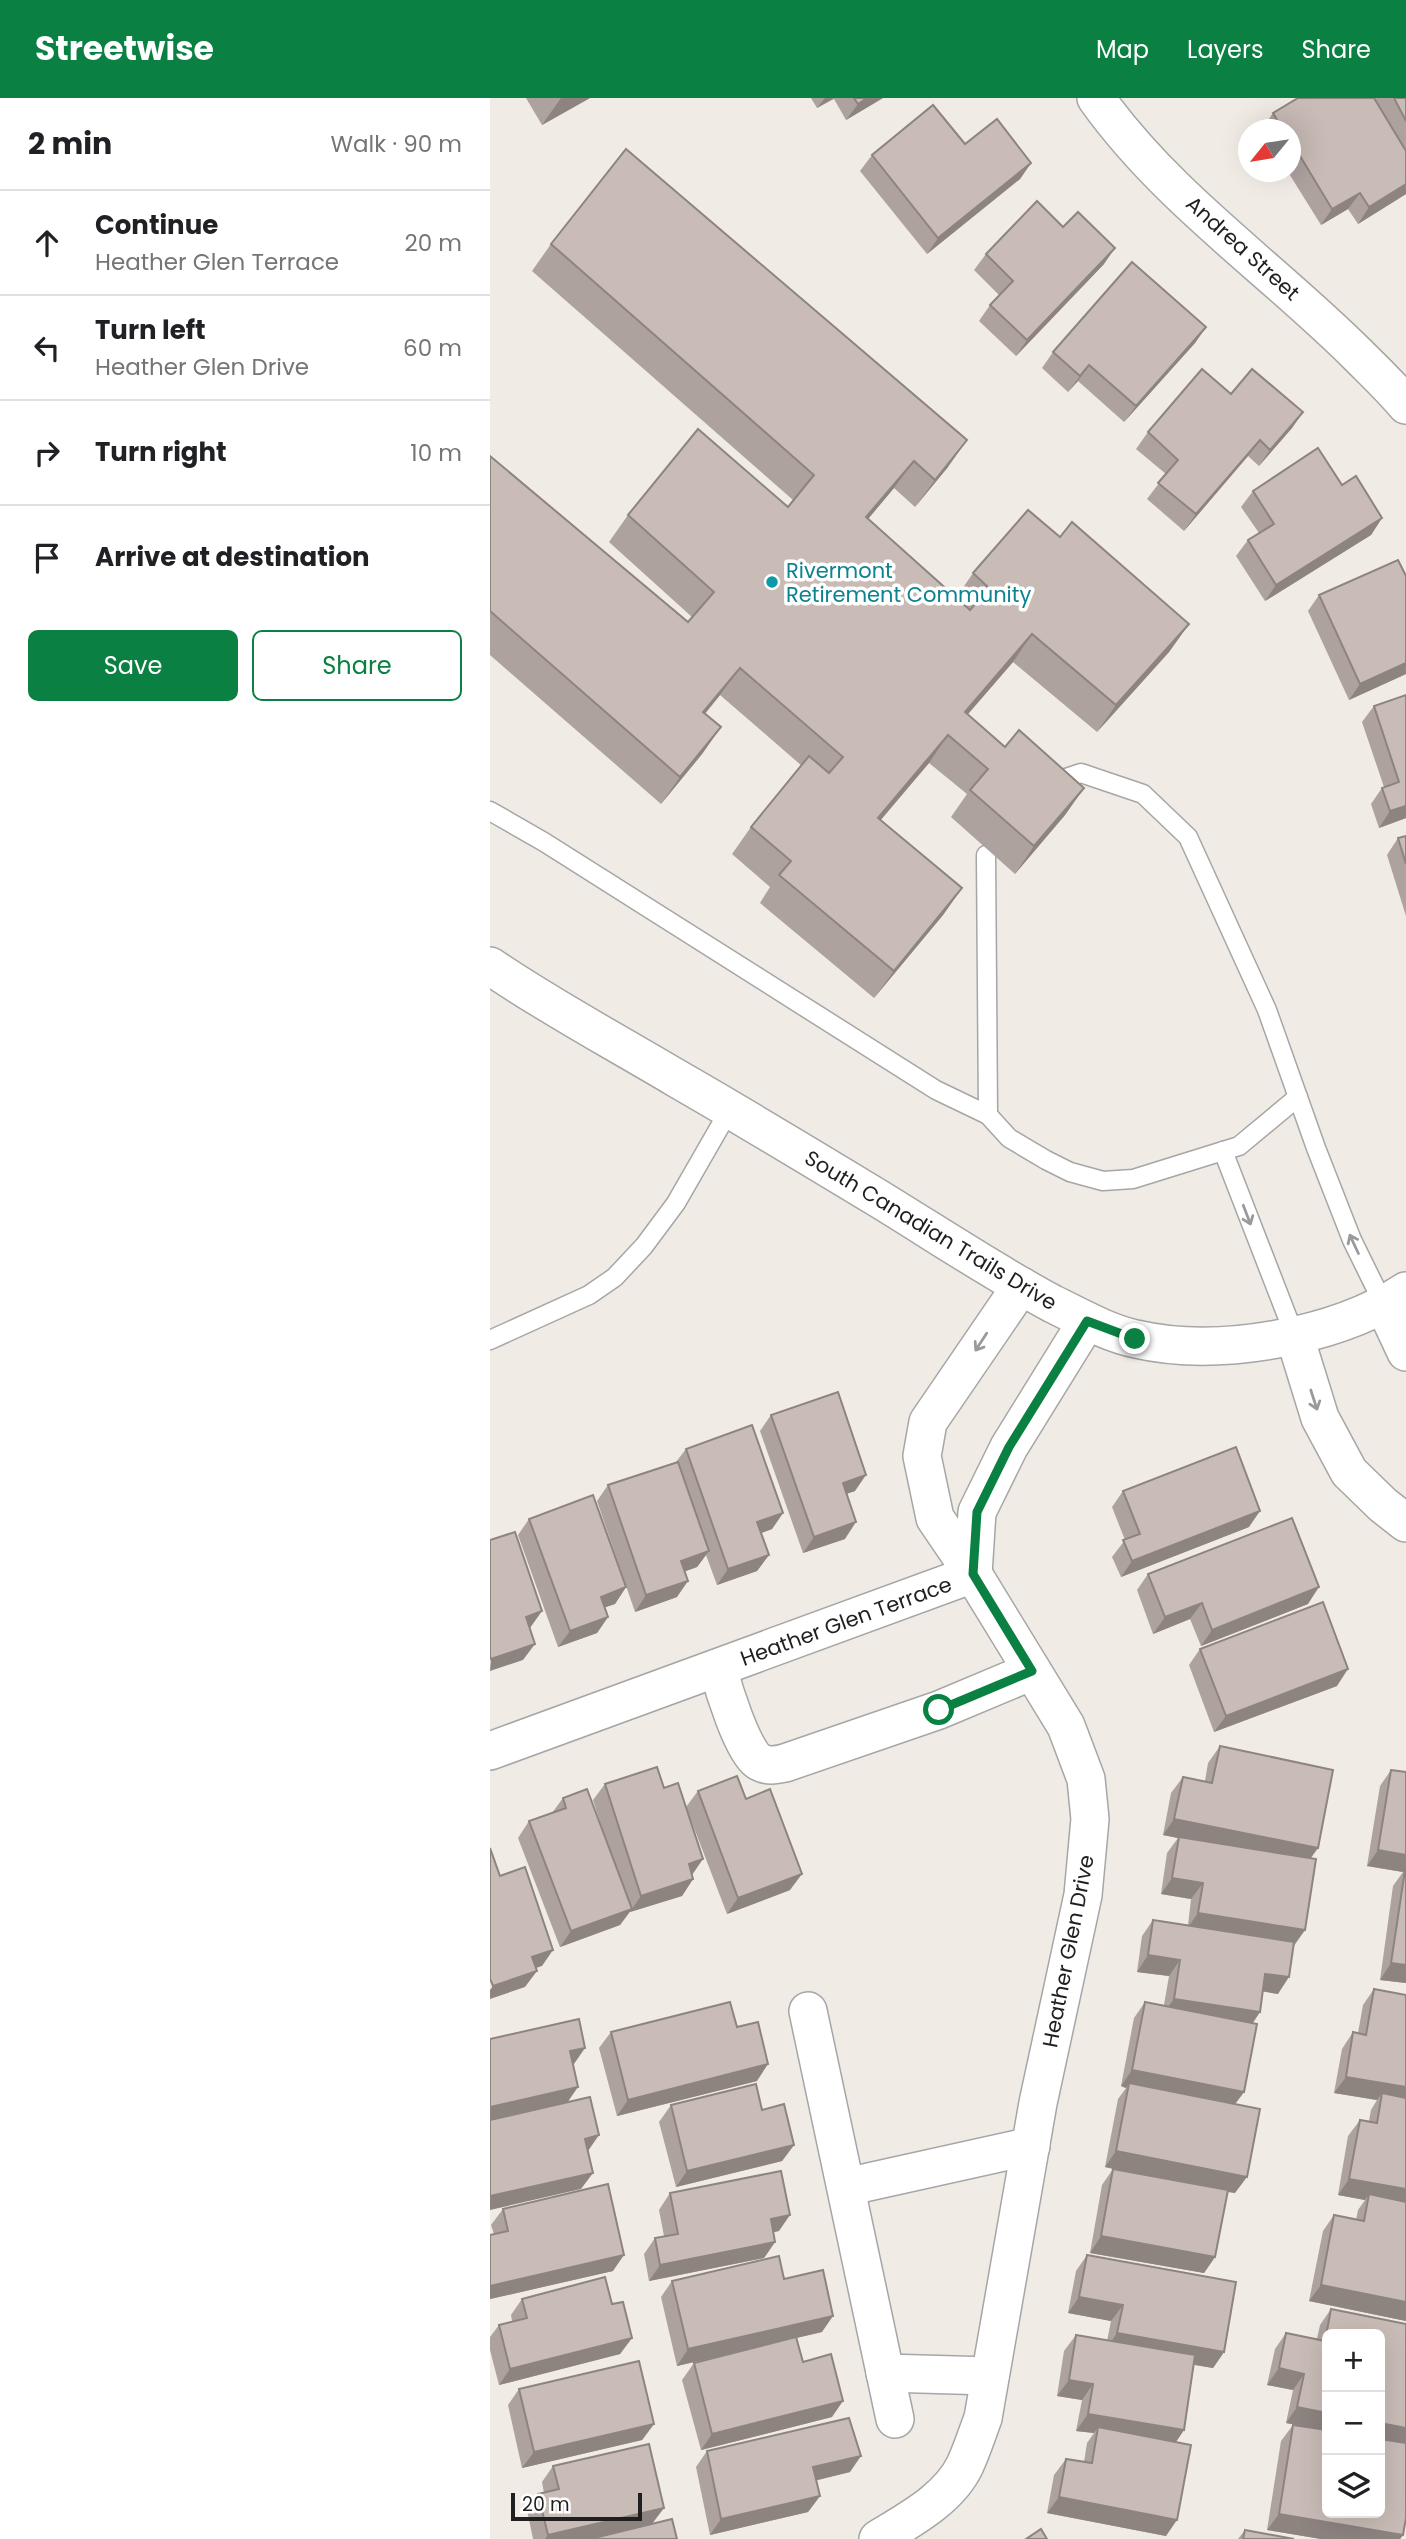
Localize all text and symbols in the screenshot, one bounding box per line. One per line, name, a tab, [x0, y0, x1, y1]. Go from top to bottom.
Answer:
text: Streetwise	[35, 25, 214, 72]
text: Map	[1096, 33, 1149, 66]
text: Layers	[1187, 33, 1263, 66]
text: Share	[1301, 33, 1371, 66]
north arrow	[1238, 119, 1301, 182]
text: 2 min	[28, 122, 112, 165]
text: Walk · 90 m	[331, 128, 462, 160]
street label: Andrea Street	[1180, 189, 1306, 307]
text: Continue	[95, 207, 218, 243]
icon: ahead	[28, 224, 66, 262]
text: 20 m	[404, 227, 462, 259]
text: Heather Glen Terrace	[95, 246, 339, 278]
text: Turn left	[95, 312, 206, 348]
icon: left	[28, 329, 66, 367]
text: 60 m	[403, 332, 462, 364]
text: Heather Glen Drive	[95, 351, 309, 383]
icon: right	[28, 434, 66, 472]
text: Turn right	[95, 434, 227, 470]
text: 10 m	[410, 437, 462, 469]
icon: arrive	[28, 539, 66, 577]
text: Arrive at destination	[95, 539, 370, 575]
place label: Rivermont Retirement Community	[786, 556, 1031, 609]
marker: Rivermont Retirement Community	[764, 574, 780, 590]
button: Save	[28, 630, 238, 701]
button: Share	[252, 630, 462, 701]
street label: South Canadian Trails Drive	[799, 1143, 1063, 1317]
one-way arrow	[1241, 1204, 1254, 1226]
one-way arrow	[1347, 1234, 1360, 1255]
route end	[1119, 1323, 1150, 1354]
one-way arrow	[974, 1332, 989, 1351]
one-way arrow	[1309, 1388, 1322, 1410]
street label: Heather Glen Terrace	[736, 1569, 956, 1673]
route start	[923, 1694, 954, 1725]
street label: Heather Glen Drive	[1035, 1852, 1101, 2050]
map controls	[1322, 2329, 1385, 2518]
button: +	[1322, 2329, 1385, 2392]
button: −	[1322, 2392, 1385, 2455]
button: layers	[1322, 2455, 1385, 2518]
scale bar	[511, 2490, 642, 2522]
text: 20 m	[522, 2491, 570, 2518]

